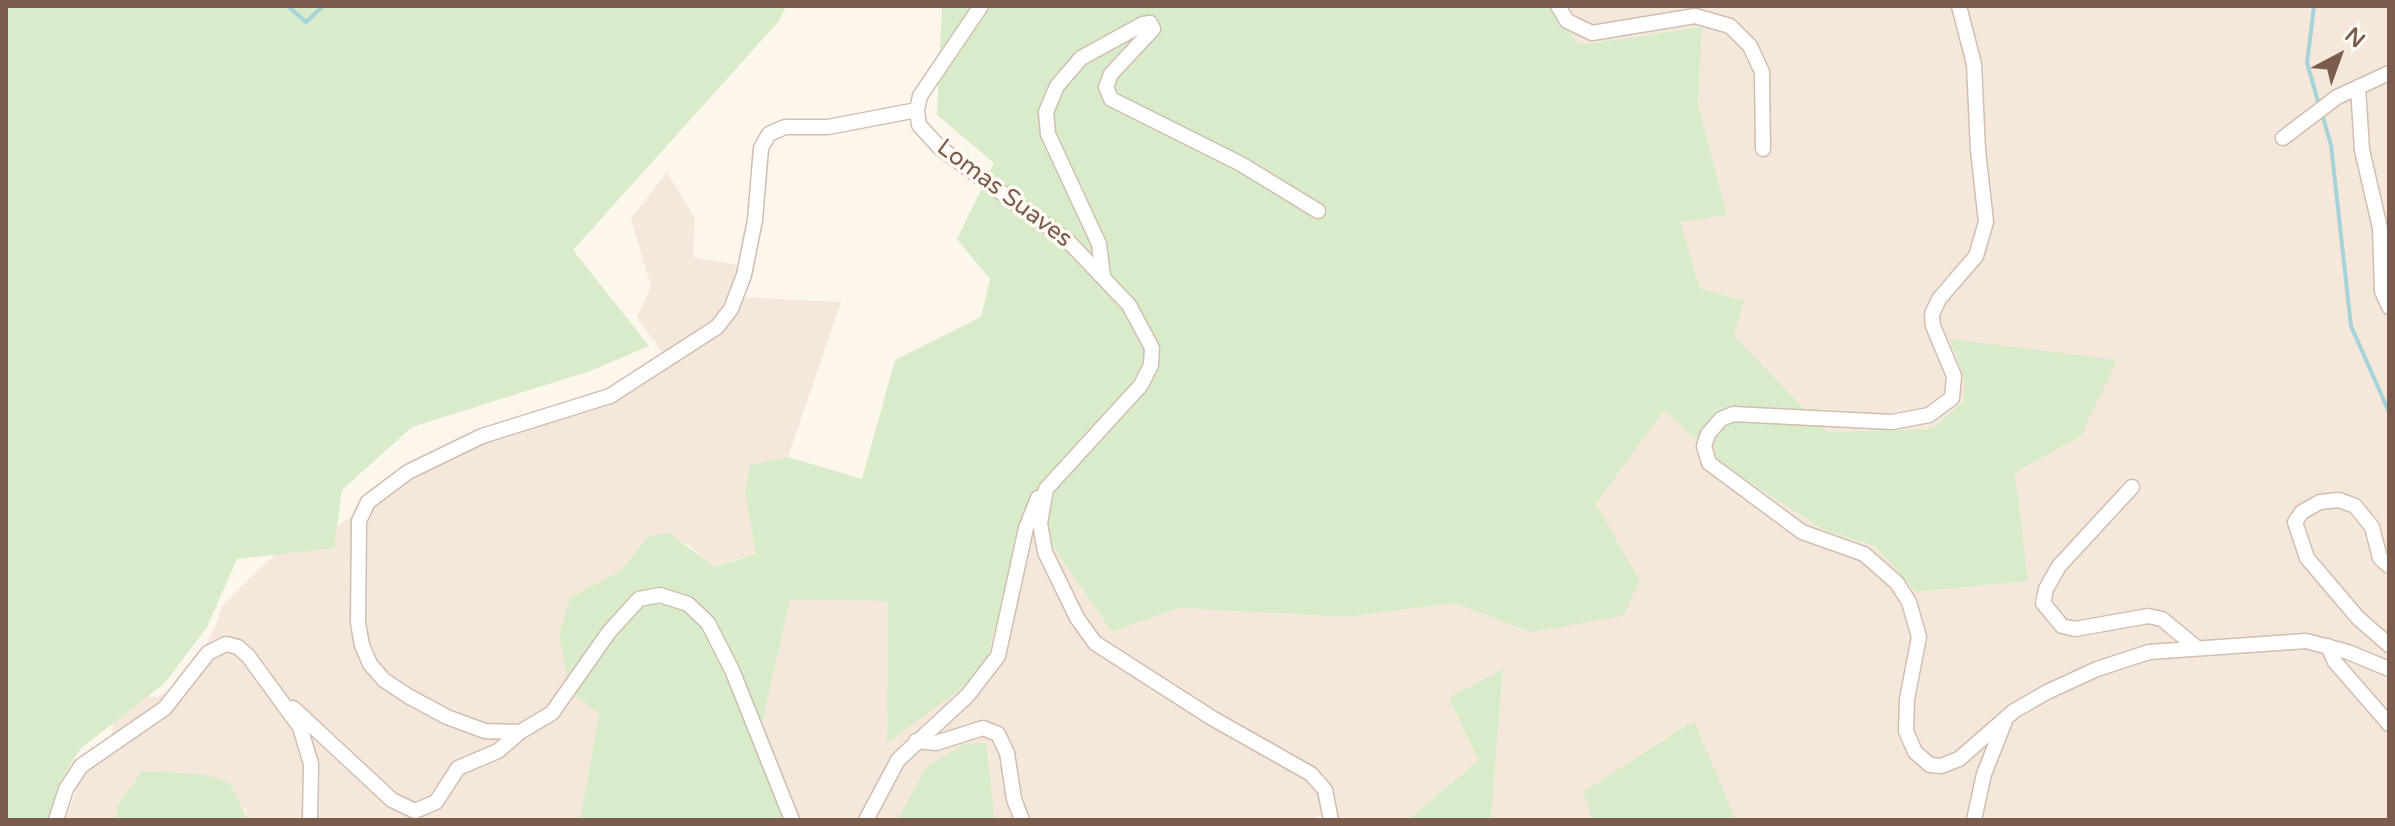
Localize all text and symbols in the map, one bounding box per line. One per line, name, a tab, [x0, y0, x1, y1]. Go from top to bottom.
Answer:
north arrow	[2299, 16, 2379, 96]
text: N	[2340, 22, 2370, 53]
street label: Lomas Suaves	[931, 134, 1077, 254]

